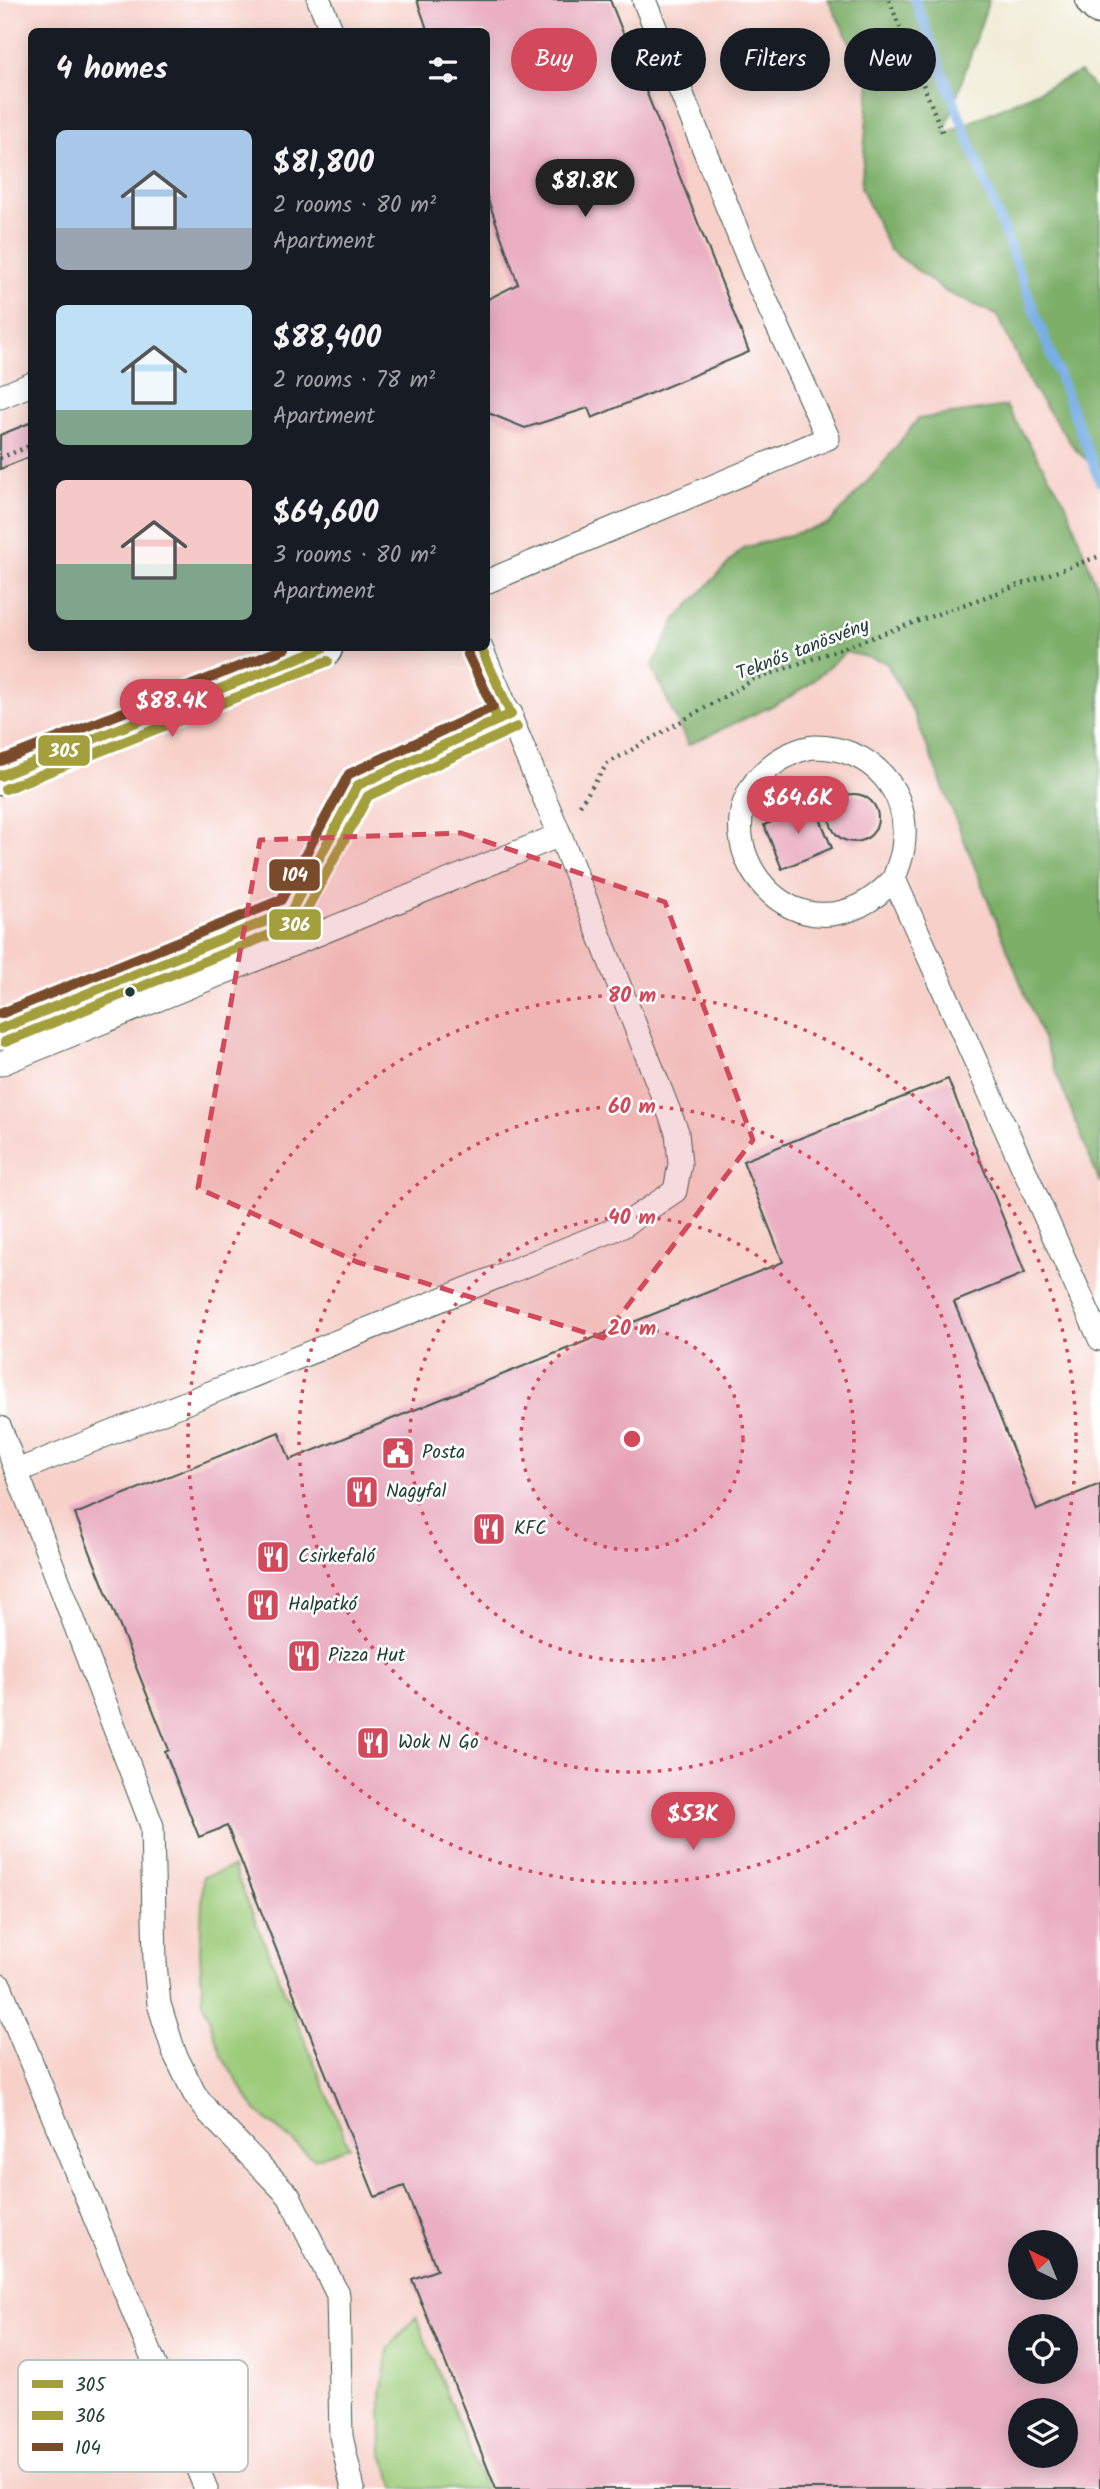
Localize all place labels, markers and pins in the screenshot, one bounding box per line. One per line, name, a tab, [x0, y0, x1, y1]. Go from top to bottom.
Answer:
pin: $81.8K	[528, 160, 642, 219]
pin: $88.4K	[115, 680, 229, 739]
pin: $64.6K	[741, 776, 855, 836]
unlabelled marker	[123, 985, 137, 999]
centre of rings	[620, 1427, 644, 1451]
public building icon: Posta	[379, 1434, 417, 1472]
place label: Posta	[422, 1438, 465, 1468]
restaurant icon: Nagyfal	[343, 1473, 381, 1511]
place label: Nagyfal	[386, 1477, 447, 1507]
restaurant icon: KFC	[470, 1510, 508, 1548]
place label: KFC	[514, 1514, 547, 1544]
restaurant icon: Csirkefaló	[254, 1538, 292, 1576]
place label: Csirkefaló	[298, 1542, 376, 1572]
restaurant icon: Halpatkó	[244, 1586, 282, 1624]
place label: Halpatkó	[288, 1590, 359, 1620]
restaurant icon: Pizza Hut	[285, 1637, 323, 1675]
place label: Pizza Hut	[328, 1641, 406, 1671]
restaurant icon: Wok N Go	[354, 1724, 392, 1762]
place label: Wok N Go	[398, 1728, 479, 1758]
pin: $53K	[652, 1792, 734, 1852]

